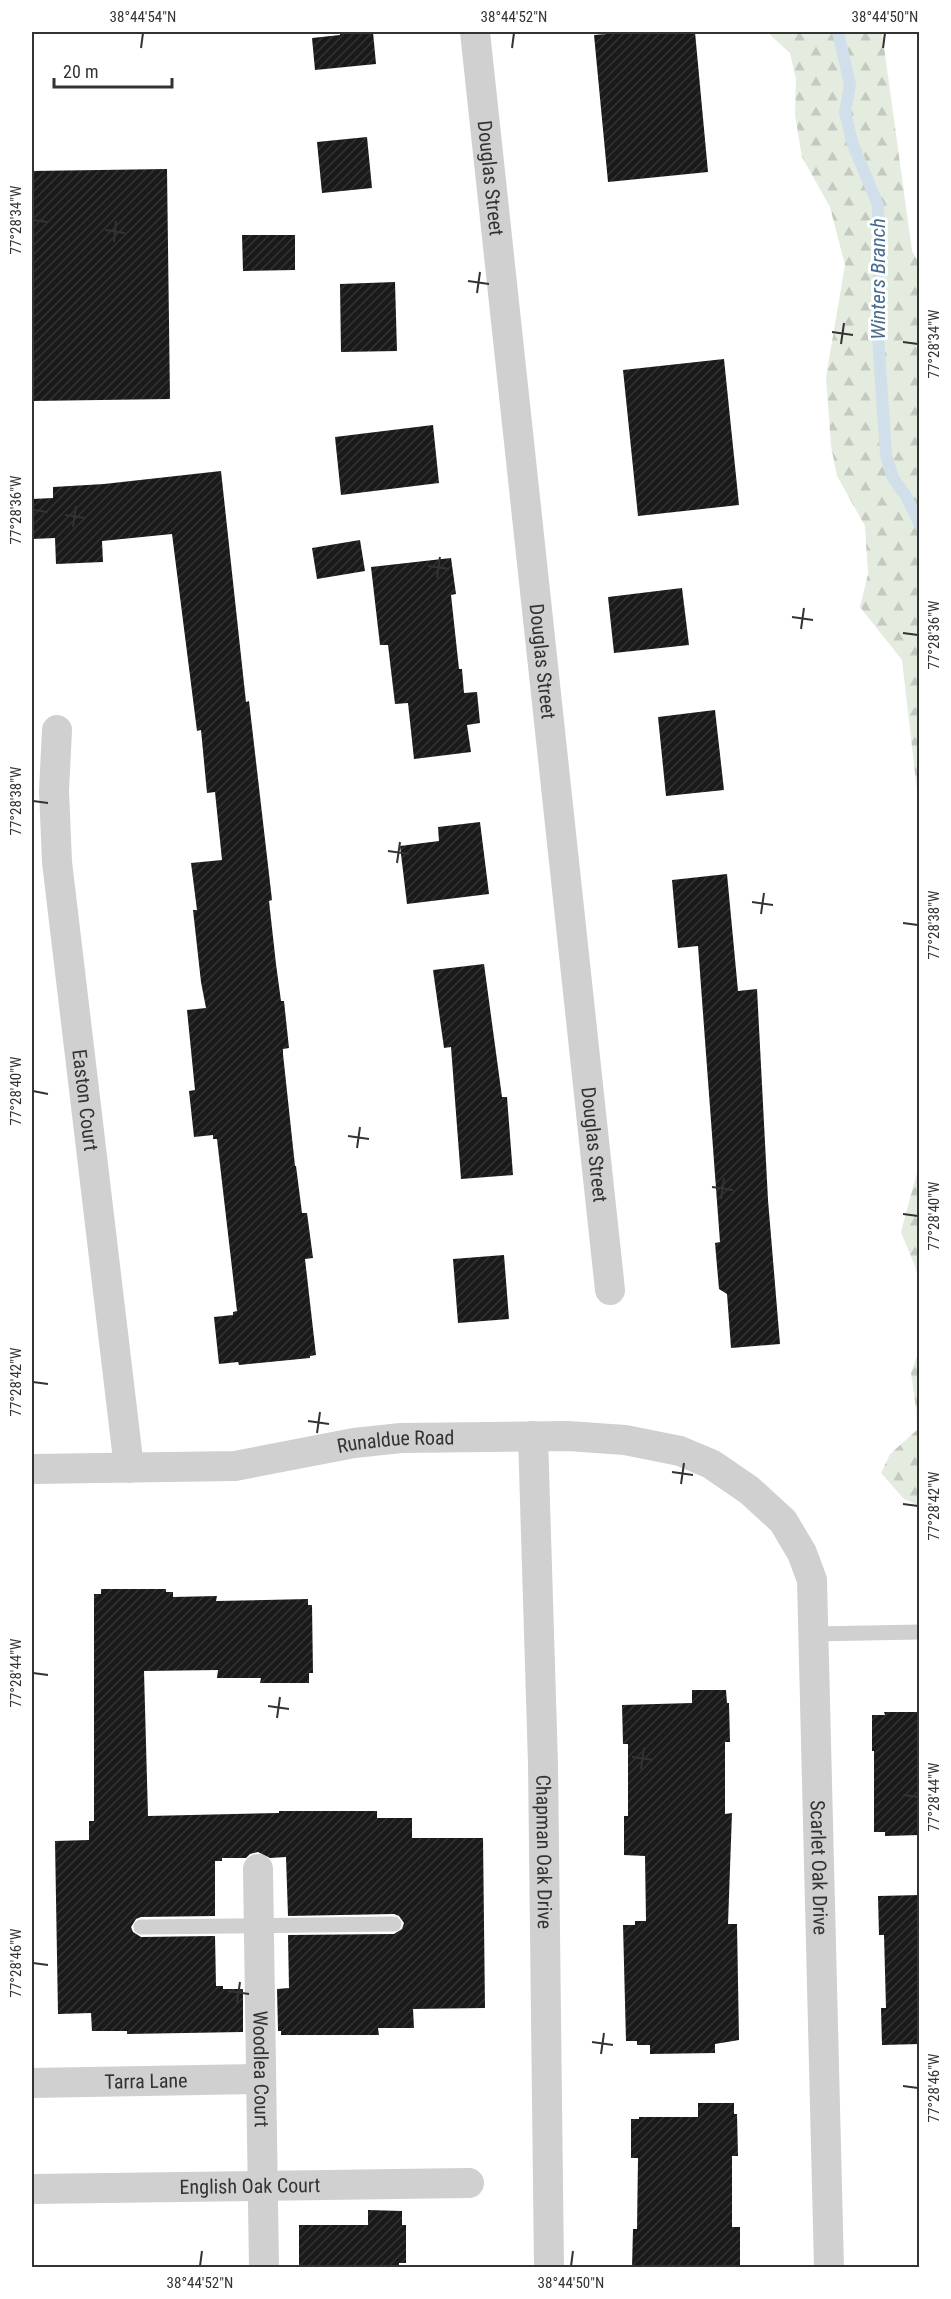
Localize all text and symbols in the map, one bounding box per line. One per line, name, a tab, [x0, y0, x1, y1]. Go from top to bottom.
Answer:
text: 38°44'54"N	[110, 8, 176, 26]
text: 38°44'52"N	[481, 8, 547, 26]
text: 38°44'50"N	[852, 8, 918, 26]
scale bar	[54, 51, 172, 89]
text: 20 m	[63, 61, 98, 82]
street label: Douglas Street	[473, 119, 509, 237]
text: 77°28'34"W	[7, 185, 25, 254]
water label: Winters Branch	[866, 218, 890, 340]
text: 77°28'34"W	[925, 309, 943, 378]
text: 77°28'36"W	[7, 475, 25, 544]
text: 77°28'36"W	[925, 600, 943, 669]
street label: Douglas Street	[524, 603, 561, 720]
text: 77°28'38"W	[7, 766, 25, 835]
text: 77°28'38"W	[925, 890, 943, 959]
street label: Easton Court	[67, 1048, 103, 1152]
text: 77°28'40"W	[7, 1056, 25, 1125]
street label: Douglas Street	[576, 1086, 613, 1204]
text: 77°28'40"W	[925, 1181, 943, 1250]
text: 77°28'42"W	[7, 1347, 25, 1416]
street label: Runaldue Road	[335, 1425, 455, 1458]
text: 77°28'42"W	[925, 1471, 943, 1540]
text: 77°28'44"W	[7, 1638, 25, 1707]
text: 77°28'44"W	[925, 1762, 943, 1831]
street label: Chapman Oak Drive	[531, 1774, 557, 1929]
street label: Scarlet Oak Drive	[805, 1800, 833, 1935]
text: 77°28'46"W	[7, 1928, 25, 1997]
street label: Woodlea Court	[248, 2010, 274, 2128]
text: 77°28'46"W	[925, 2053, 943, 2122]
street label: Tarra Lane	[104, 2068, 188, 2094]
street label: English Oak Court	[179, 2173, 321, 2199]
text: 38°44'52"N	[167, 2274, 233, 2292]
text: 38°44'50"N	[538, 2274, 604, 2292]

